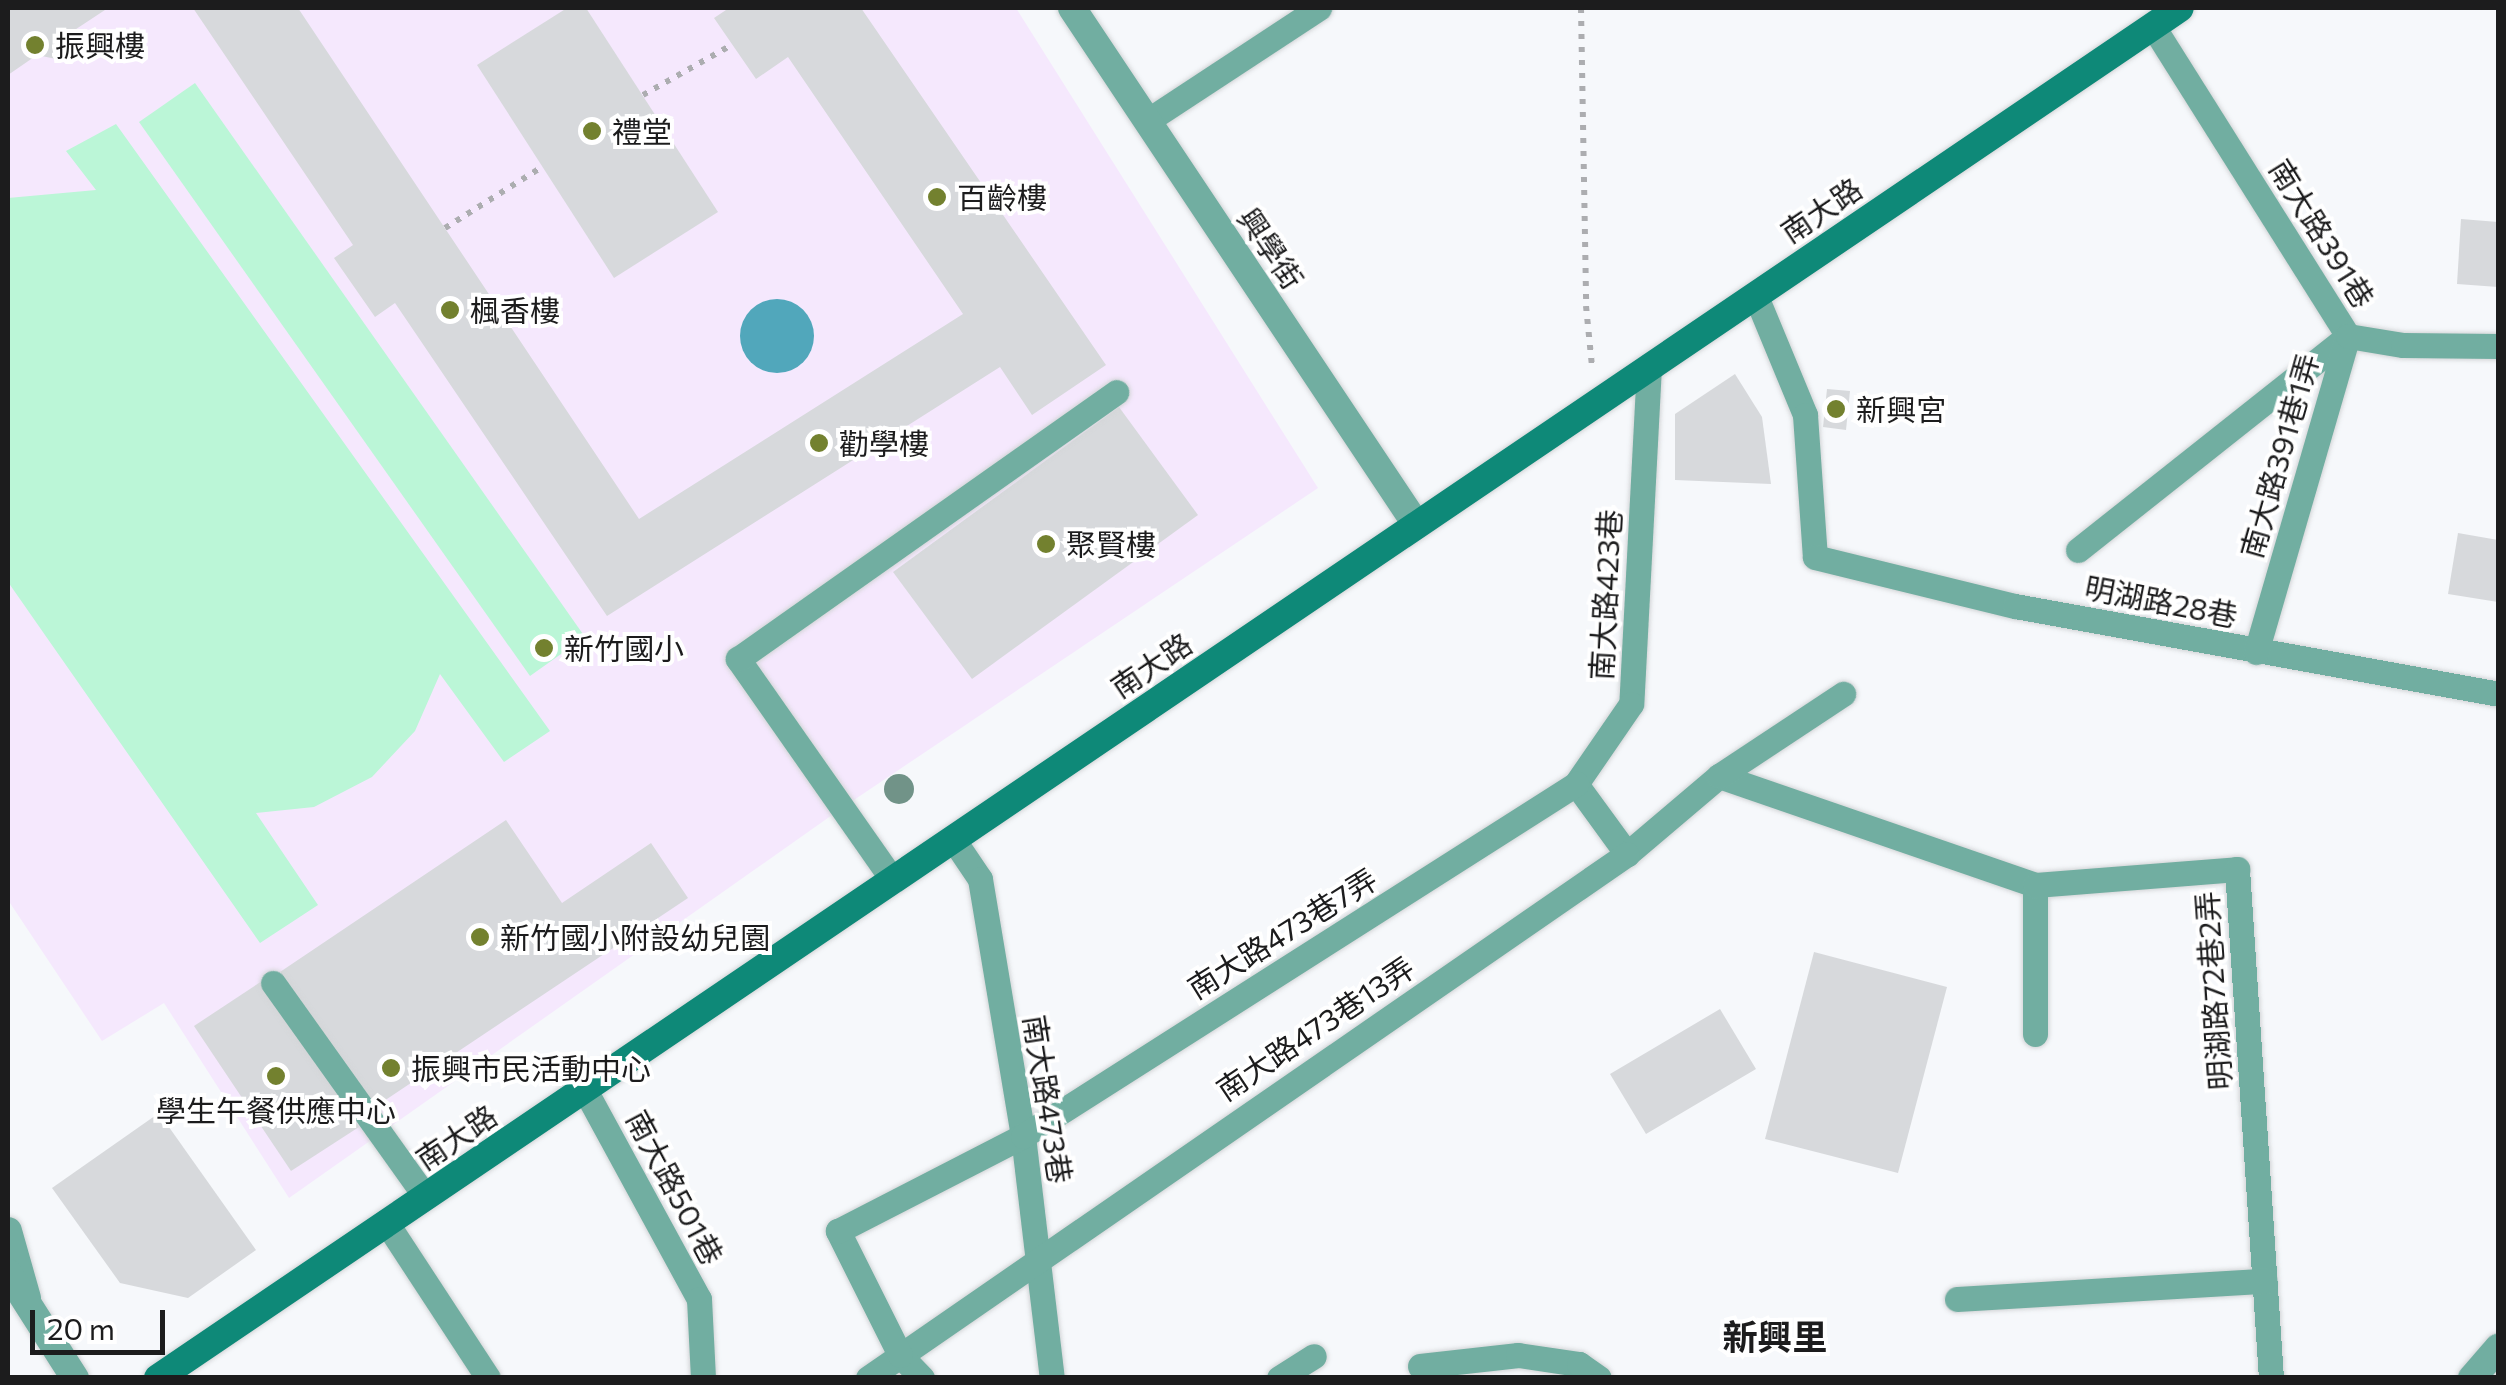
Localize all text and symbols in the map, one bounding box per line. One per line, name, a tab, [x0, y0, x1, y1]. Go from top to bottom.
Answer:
place label: 振興樓	[55, 27, 145, 63]
marker: 振興樓	[24, 34, 46, 56]
place label: 禮堂	[612, 113, 672, 149]
marker: 禮堂	[581, 120, 603, 142]
street label: 南大路391巷	[2262, 152, 2382, 314]
street label: 南大路	[1774, 170, 1868, 250]
place label: 百齡樓	[957, 179, 1047, 215]
marker: 百齡樓	[926, 186, 948, 208]
street label: 興學街	[1231, 201, 1311, 295]
place label: 楓香樓	[470, 292, 560, 328]
marker: 楓香樓	[439, 299, 461, 321]
street label: 南大路391巷1弄	[2233, 350, 2325, 562]
place label: 新興宮	[1856, 391, 1946, 427]
marker: 新興宮	[1825, 398, 1847, 420]
place label: 勸學樓	[839, 425, 929, 461]
marker: 勸學樓	[808, 432, 830, 454]
street label: 南大路423巷	[1583, 509, 1627, 681]
place label: 聚賢樓	[1066, 526, 1156, 562]
marker: 聚賢樓	[1035, 533, 1057, 555]
street label: 明湖路28巷	[2082, 569, 2240, 633]
street label: 南大路	[1104, 625, 1198, 705]
place label: 新竹國小	[564, 630, 684, 666]
marker: 新竹國小	[533, 637, 555, 659]
street label: 南大路473巷7弄	[1181, 860, 1383, 1006]
street label: 明湖路72巷2弄	[2188, 890, 2238, 1092]
place label: 新竹國小附設幼兒園	[500, 919, 770, 955]
marker: 新竹國小附設幼兒園	[469, 926, 491, 948]
street label: 南大路473巷13弄	[1209, 949, 1421, 1107]
street label: 南大路473巷	[1017, 1012, 1079, 1186]
place label: 振興市民活動中心	[411, 1050, 651, 1086]
marker: 振興市民活動中心	[380, 1057, 402, 1079]
marker: 學生午餐供應中心	[265, 1065, 287, 1087]
place label: 學生午餐供應中心	[156, 1092, 396, 1128]
street label: 南大路	[409, 1097, 503, 1177]
street label: 南大路501巷	[619, 1104, 731, 1270]
scale bar	[35, 1290, 170, 1352]
text: 20 m	[47, 1309, 115, 1346]
district label: 新興里	[1723, 1315, 1827, 1357]

